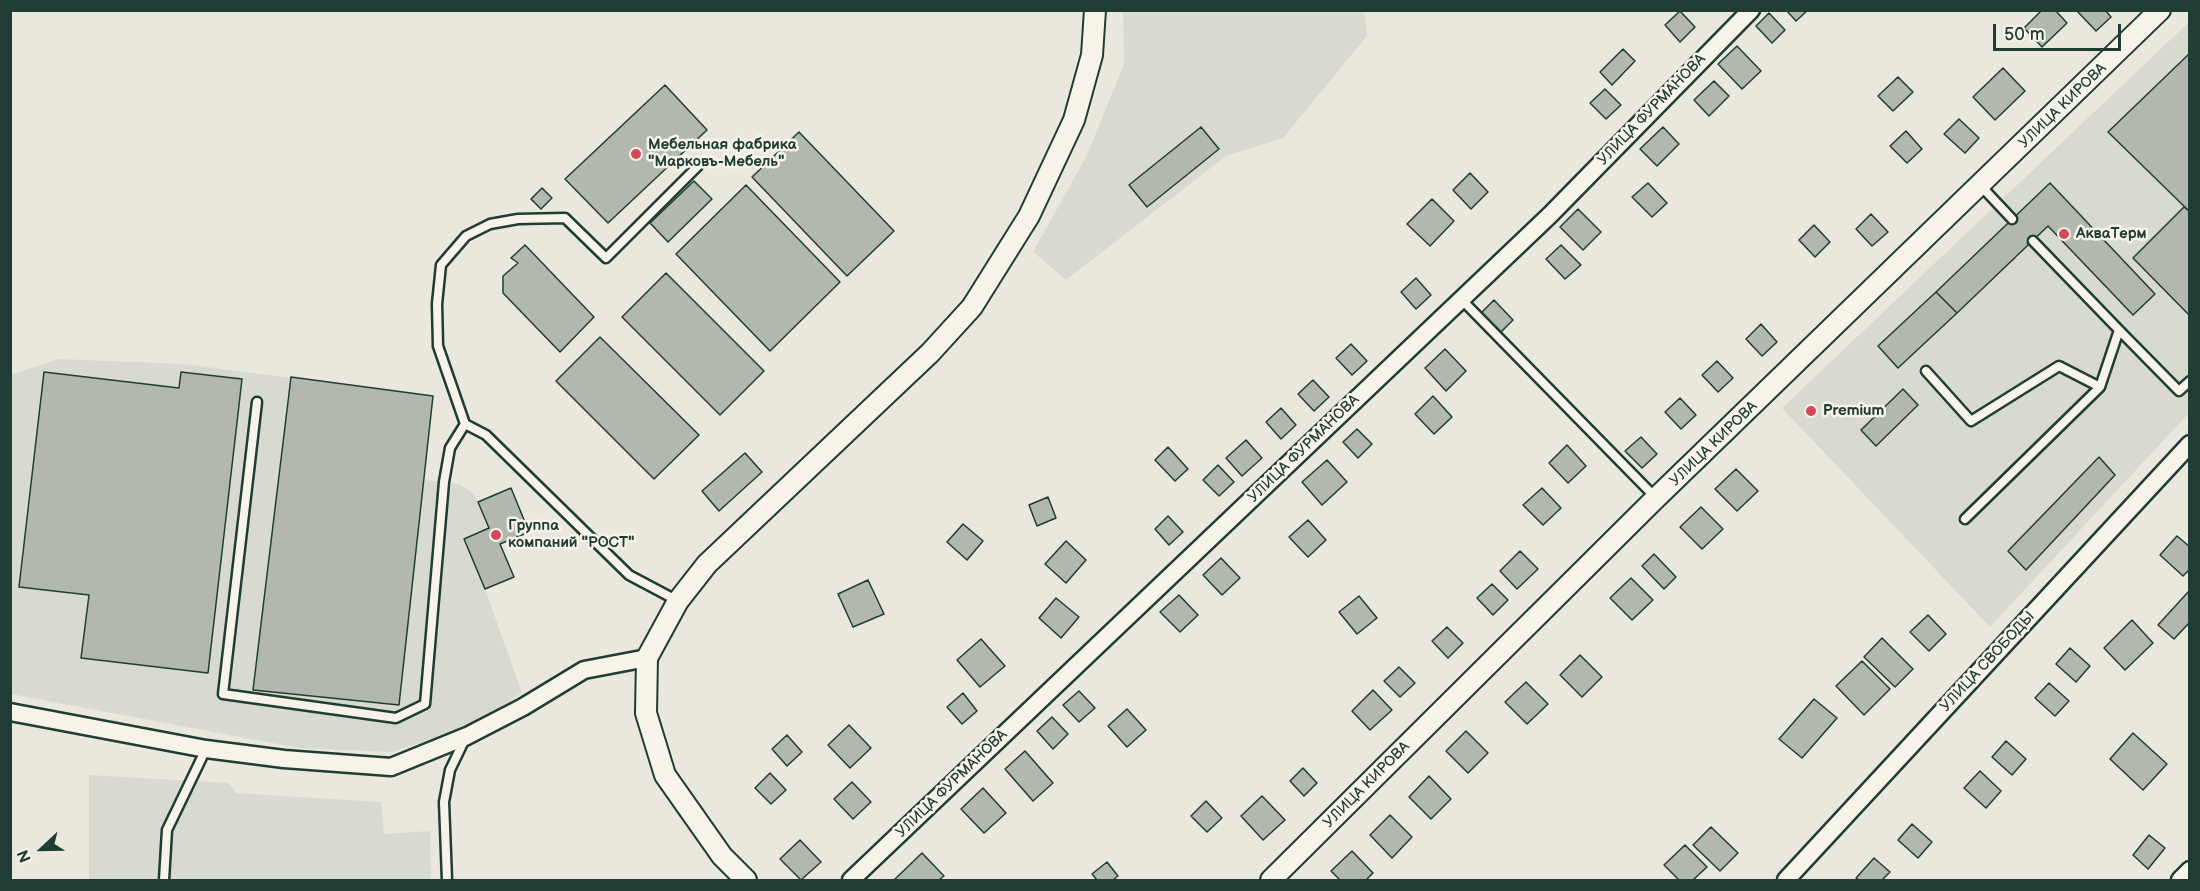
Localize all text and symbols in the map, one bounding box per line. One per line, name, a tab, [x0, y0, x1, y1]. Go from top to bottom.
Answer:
scale bar	[1996, 12, 2124, 50]
text: 50 m	[2004, 24, 2045, 45]
street label: УЛИЦА ФУРМАНОВА	[1594, 51, 1710, 169]
street label: УЛИЦА КИРОВА	[2015, 60, 2111, 152]
place label: Мебельная фабрика "Марковъ-Мебель"	[648, 136, 796, 171]
marker: Мебельная фабрика "Марковъ-Мебель"	[629, 147, 643, 161]
place label: АкваТерм	[2076, 225, 2147, 243]
marker: АкваТерм	[2057, 227, 2071, 241]
street label: УЛИЦА ФУРМАНОВА	[1245, 391, 1363, 507]
street label: УЛИЦА КИРОВА	[1666, 398, 1762, 490]
place label: Premium	[1823, 402, 1884, 420]
marker: Premium	[1804, 404, 1818, 418]
place label: Группа компаний "РОСТ"	[508, 517, 634, 552]
marker: Группа компаний "РОСТ"	[489, 528, 503, 542]
street label: УЛИЦА СВОБОДЫ	[1937, 608, 2039, 716]
street label: УЛИЦА ФУРМАНОВА	[893, 726, 1011, 842]
street label: УЛИЦА КИРОВА	[1320, 738, 1414, 832]
north arrow	[12, 819, 72, 879]
text: N	[14, 847, 36, 865]

